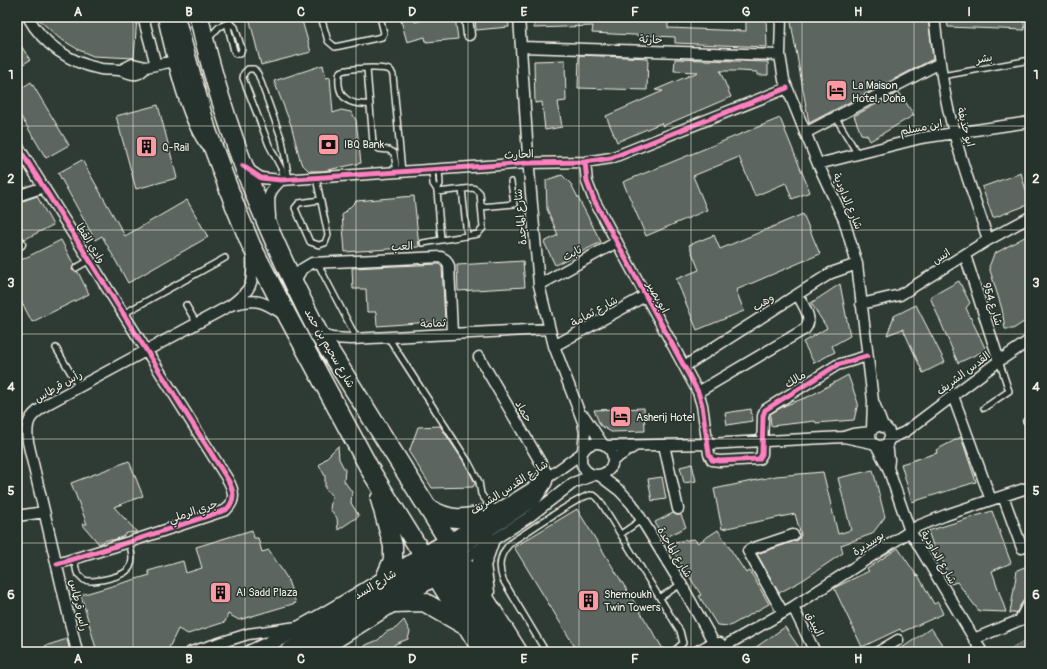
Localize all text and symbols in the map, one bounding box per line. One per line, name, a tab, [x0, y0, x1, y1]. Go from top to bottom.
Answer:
text: A	[74, 4, 83, 20]
text: B	[185, 4, 193, 20]
text: C	[297, 4, 305, 20]
text: D	[408, 4, 416, 20]
text: E	[521, 4, 528, 20]
text: F	[631, 4, 639, 20]
text: G	[742, 4, 751, 20]
text: H	[854, 4, 862, 20]
text: I	[967, 4, 971, 20]
street label: حارثة	[639, 33, 663, 46]
street label: بشر	[974, 51, 994, 68]
text: 1	[8, 67, 14, 83]
text: 1	[1033, 67, 1039, 83]
hotel icon: La Maison Hotel, Doha	[824, 78, 850, 104]
place label: La Maison Hotel, Doha	[852, 79, 906, 105]
street label: ابو حذيفة	[953, 106, 977, 149]
street label: ابن مسلم	[899, 117, 944, 140]
bank icon: IBQ Bank	[315, 131, 341, 157]
building icon: Q-Rail	[134, 134, 160, 160]
place label: IBQ Bank	[344, 138, 385, 151]
place label: Q-Rail	[162, 141, 189, 154]
street label: الحارث	[504, 147, 534, 162]
text: 2	[7, 171, 15, 187]
street label: شارع الداودية	[828, 171, 865, 232]
text: 2	[1032, 171, 1040, 187]
street label: شارع الماجدة	[512, 188, 531, 246]
street label: وادي القطا	[71, 221, 108, 267]
street label: العب	[391, 239, 413, 255]
street label: ثابت	[560, 243, 585, 265]
street label: انس	[930, 246, 953, 267]
text: 3	[7, 275, 15, 291]
text: 3	[1032, 275, 1040, 291]
street label: ابو بصير	[642, 278, 672, 316]
street label: شارع 954	[978, 281, 1005, 328]
street label: وهب	[750, 291, 777, 315]
street label: شارع ثمامة	[569, 293, 621, 331]
street label: شارع سحيم بن حمد	[300, 306, 358, 391]
street label: ثمامة	[420, 316, 447, 331]
street label: القدس الشريف	[934, 349, 993, 398]
street label: رأس قرطاس	[32, 368, 84, 405]
street label: مالك	[782, 368, 808, 391]
text: 4	[7, 379, 15, 395]
text: 4	[1032, 379, 1040, 395]
street label: حماد	[512, 398, 535, 424]
hotel icon: Asherij Hotel	[608, 404, 634, 430]
place label: Asherij Hotel	[636, 411, 695, 424]
street label: شارع القدس الشريف	[468, 457, 552, 519]
text: 5	[7, 483, 15, 499]
text: 5	[1032, 483, 1040, 499]
street label: جري الرملي	[167, 497, 221, 530]
street label: شارع الماجدة	[653, 525, 695, 581]
street label: بوسديرة	[850, 528, 887, 559]
street label: شارع الداودية	[916, 528, 959, 587]
street label: شارع السد	[352, 567, 400, 604]
street label: راس قرطاس	[66, 578, 91, 632]
building icon: Al Sadd Plaza	[207, 579, 233, 605]
place label: Al Sadd Plaza	[236, 586, 298, 599]
text: 6	[7, 587, 15, 603]
building icon: Shemoukh Twin Towers	[576, 587, 602, 613]
text: 6	[1032, 587, 1040, 603]
place label: Shemoukh Twin Towers	[604, 588, 661, 614]
street label: البيدق	[802, 610, 826, 639]
text: A	[74, 651, 83, 667]
text: B	[185, 651, 193, 667]
text: C	[297, 651, 305, 667]
text: D	[408, 651, 416, 667]
text: E	[521, 651, 528, 667]
text: F	[631, 651, 639, 667]
text: G	[742, 651, 751, 667]
text: H	[854, 651, 862, 667]
text: I	[967, 651, 971, 667]

